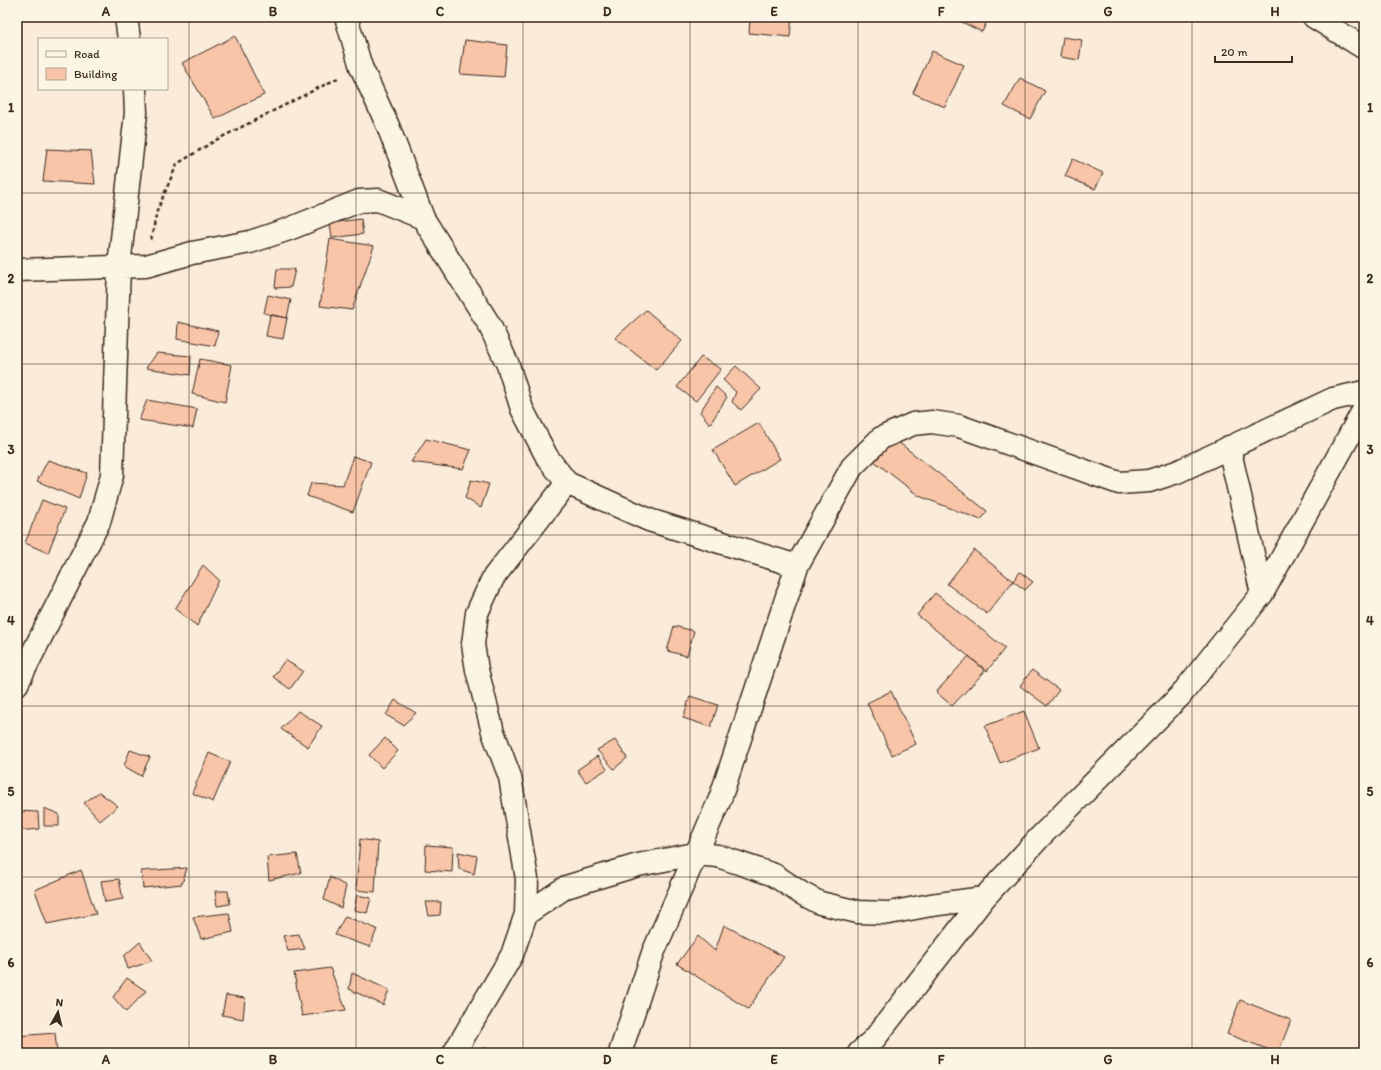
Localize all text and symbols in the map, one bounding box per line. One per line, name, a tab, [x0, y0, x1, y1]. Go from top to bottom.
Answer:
text: A	[101, 4, 111, 19]
text: B	[269, 4, 278, 19]
text: C	[436, 4, 445, 19]
text: D	[603, 4, 612, 19]
text: E	[770, 4, 778, 19]
text: F	[938, 4, 945, 19]
text: G	[1104, 4, 1113, 19]
text: H	[1271, 4, 1280, 19]
legend	[38, 38, 168, 90]
scale bar	[1215, 38, 1292, 64]
text: 20 m	[1221, 45, 1248, 59]
text: Road	[74, 47, 100, 61]
text: Building	[74, 67, 118, 81]
text: 1	[8, 100, 14, 115]
text: 1	[1367, 100, 1373, 115]
text: 2	[8, 271, 15, 286]
text: 2	[1367, 271, 1374, 286]
text: 3	[7, 442, 15, 457]
text: 3	[1366, 442, 1374, 457]
text: 4	[7, 613, 15, 628]
text: 4	[1366, 613, 1374, 628]
text: 5	[8, 784, 15, 799]
text: 5	[1367, 784, 1374, 799]
text: 6	[8, 955, 15, 970]
text: 6	[1367, 955, 1374, 970]
north arrow	[38, 992, 78, 1032]
text: N	[55, 996, 64, 1010]
text: A	[101, 1052, 111, 1067]
text: B	[269, 1052, 278, 1067]
text: C	[436, 1052, 445, 1067]
text: D	[603, 1052, 612, 1067]
text: E	[770, 1052, 778, 1067]
text: F	[938, 1052, 945, 1067]
text: G	[1104, 1052, 1113, 1067]
text: H	[1271, 1052, 1280, 1067]

